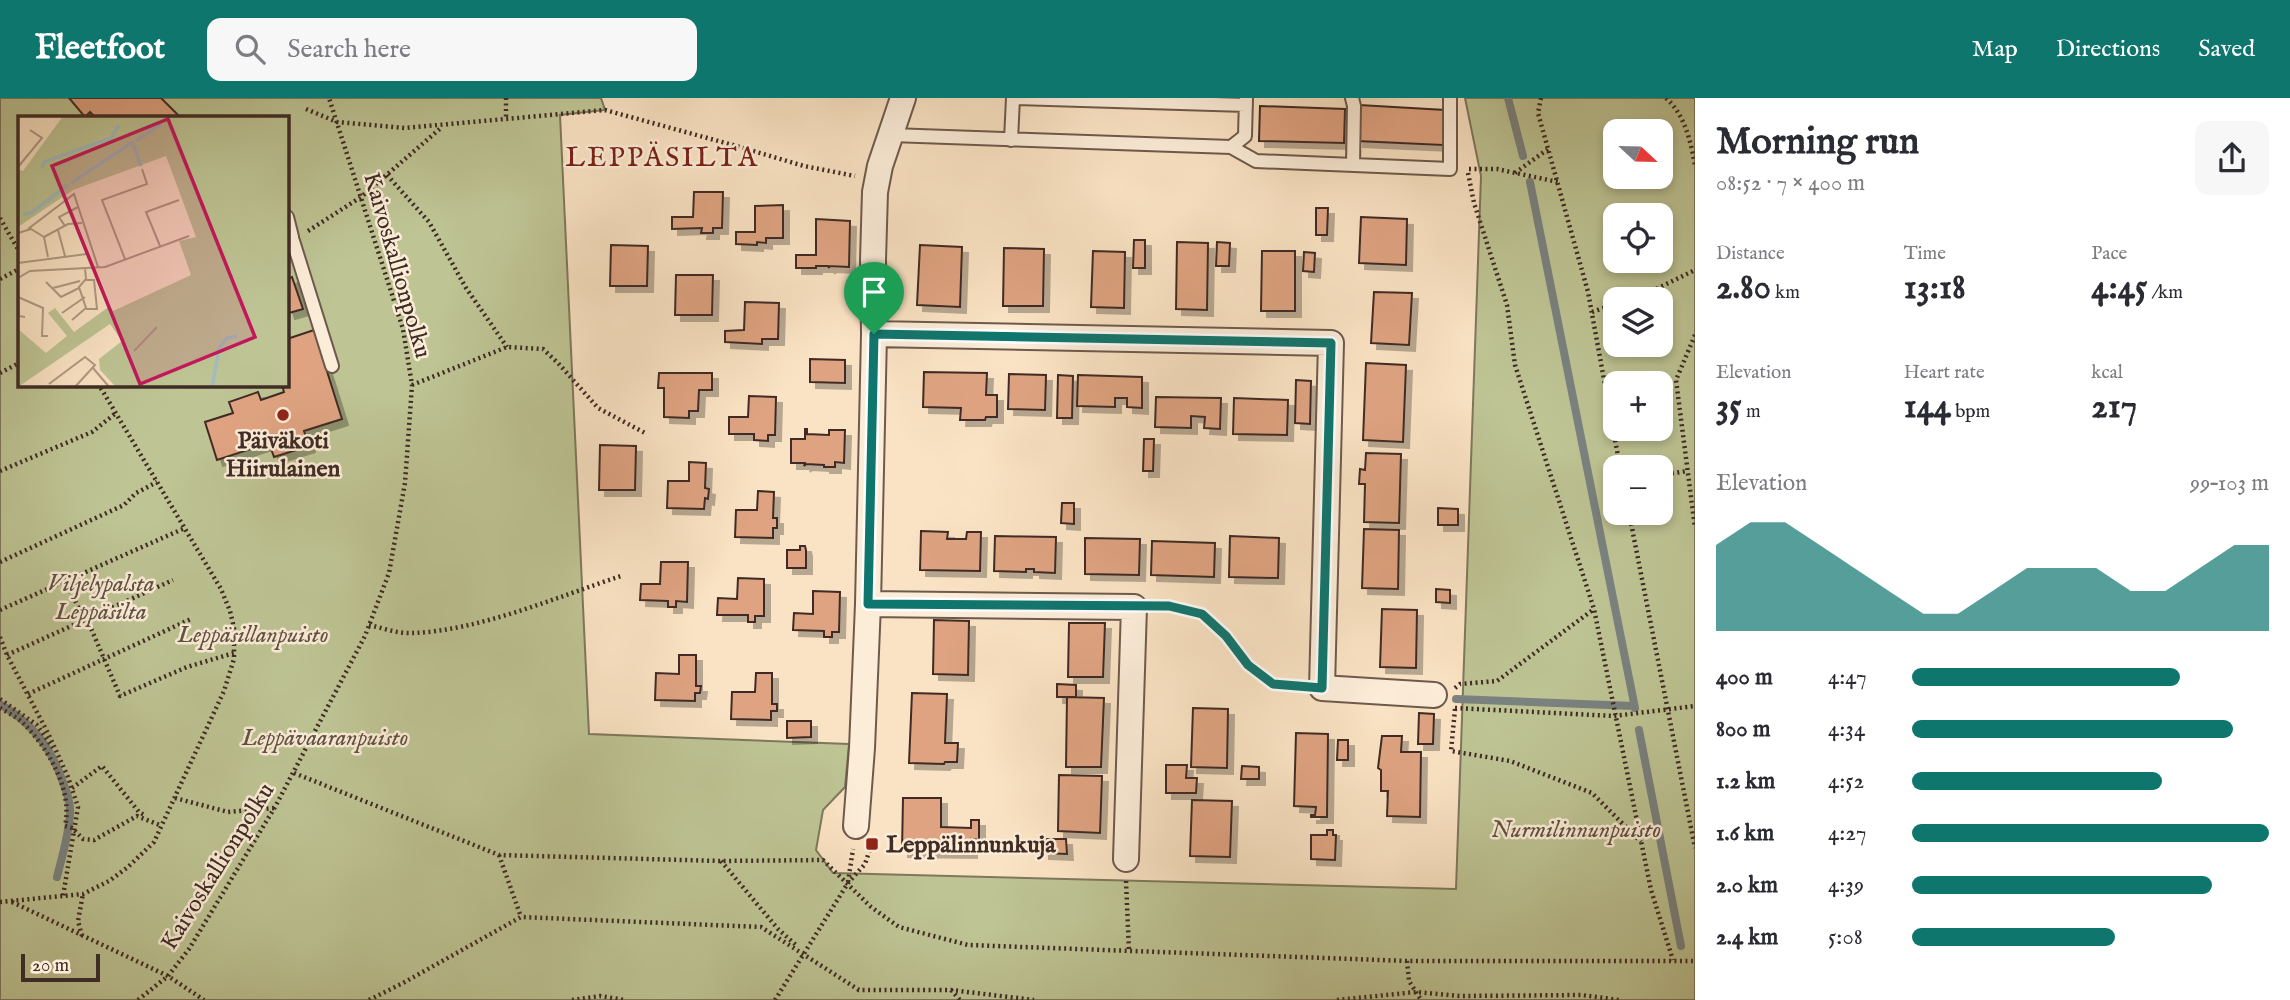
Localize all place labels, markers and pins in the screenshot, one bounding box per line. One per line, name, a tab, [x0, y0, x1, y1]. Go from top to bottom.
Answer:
pin	[844, 262, 904, 334]
marker: Päiväkoti Hiirulainen	[275, 407, 291, 423]
place label: Päiväkoti Hiirulainen	[226, 426, 341, 485]
place label: Leppälinnunkuja	[886, 830, 1056, 861]
marker: Leppälinnunkuja	[864, 836, 880, 852]

